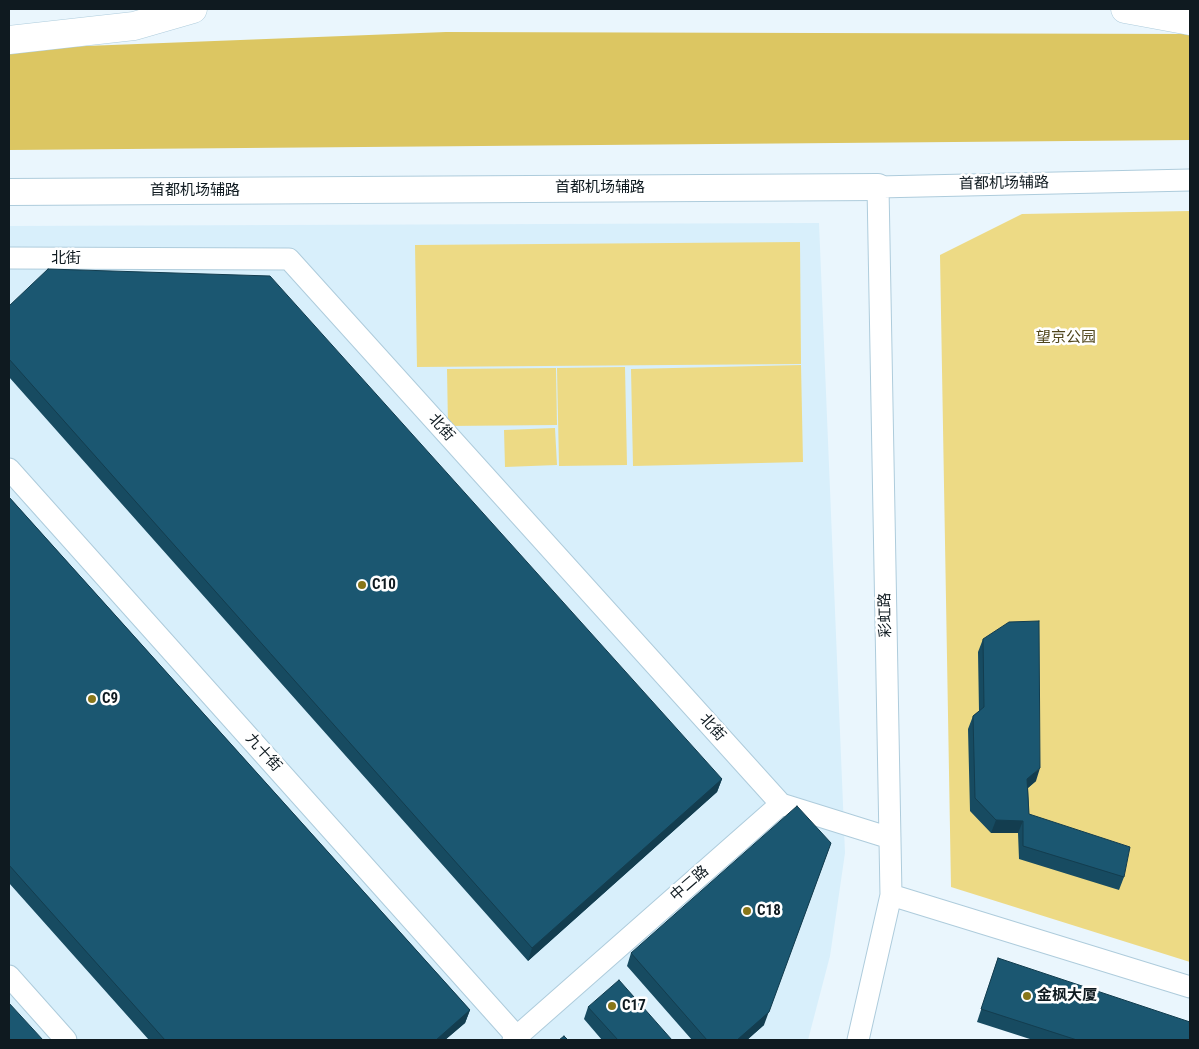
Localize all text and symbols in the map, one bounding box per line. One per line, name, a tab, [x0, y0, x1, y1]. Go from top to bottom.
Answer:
street label: 首都机场辅路	[959, 174, 1049, 194]
street label: 首都机场辅路	[555, 179, 645, 197]
street label: 首都机场辅路	[150, 182, 240, 200]
street label: 北街	[51, 250, 81, 268]
park label: 望京公园	[1036, 329, 1096, 347]
street label: 北街	[424, 411, 458, 445]
place label: C10	[372, 576, 396, 594]
marker: C10	[356, 579, 368, 591]
street label: 彩虹路	[877, 592, 895, 638]
place label: C9	[102, 690, 118, 708]
marker: C9	[86, 693, 98, 705]
street label: 北街	[695, 711, 729, 745]
street label: 九十街	[241, 730, 285, 776]
street label: 中二路	[667, 862, 713, 906]
place label: C18	[757, 902, 781, 920]
marker: C18	[741, 905, 753, 917]
place label: 金枫大厦	[1037, 987, 1097, 1005]
marker: 金枫大厦	[1021, 990, 1033, 1002]
place label: C17	[622, 997, 646, 1015]
marker: C17	[606, 1000, 618, 1012]

